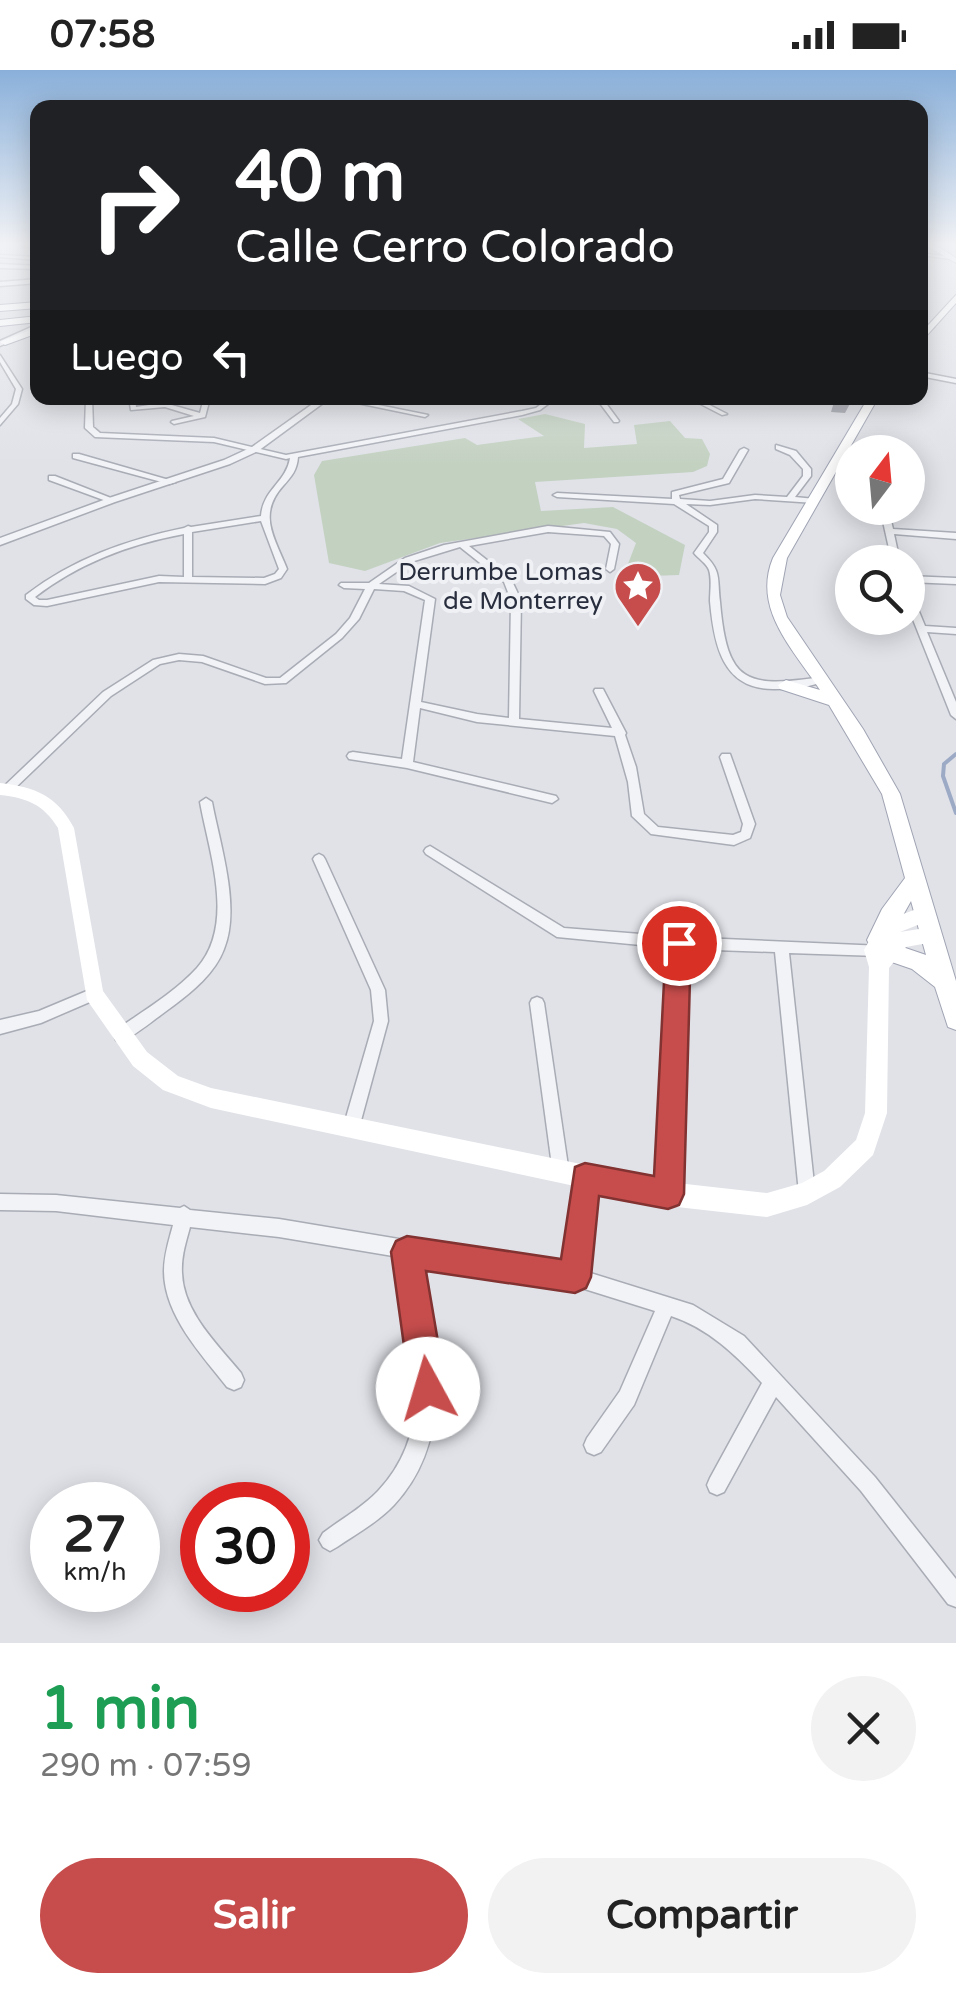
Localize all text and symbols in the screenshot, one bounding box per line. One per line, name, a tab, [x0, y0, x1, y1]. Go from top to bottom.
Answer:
text: 07:58	[50, 12, 155, 58]
text: 40 m	[235, 136, 405, 220]
icon: right	[70, 140, 200, 270]
text: Calle Cerro Colorado	[235, 221, 675, 275]
icon: left	[204, 330, 259, 385]
text: Luego	[70, 335, 184, 381]
north arrow	[835, 435, 925, 525]
map controls	[835, 435, 925, 635]
button: search	[835, 545, 925, 635]
place label: Derrumbe Lomas de Monterrey	[398, 557, 603, 616]
place icon: Derrumbe Lomas de Monterrey	[612, 560, 664, 628]
pin	[637, 901, 722, 986]
icon: arrive	[652, 916, 707, 971]
position arrow	[376, 1337, 480, 1441]
speed limit sign: 30	[180, 1482, 310, 1612]
text: 27	[64, 1505, 126, 1565]
text: km/h	[64, 1557, 126, 1587]
text: 1 min	[40, 1673, 200, 1745]
button: close	[811, 1676, 916, 1781]
text: 290 m · 07:59	[40, 1747, 252, 1785]
button: Salir	[40, 1858, 468, 1973]
button: Compartir	[488, 1858, 916, 1973]

